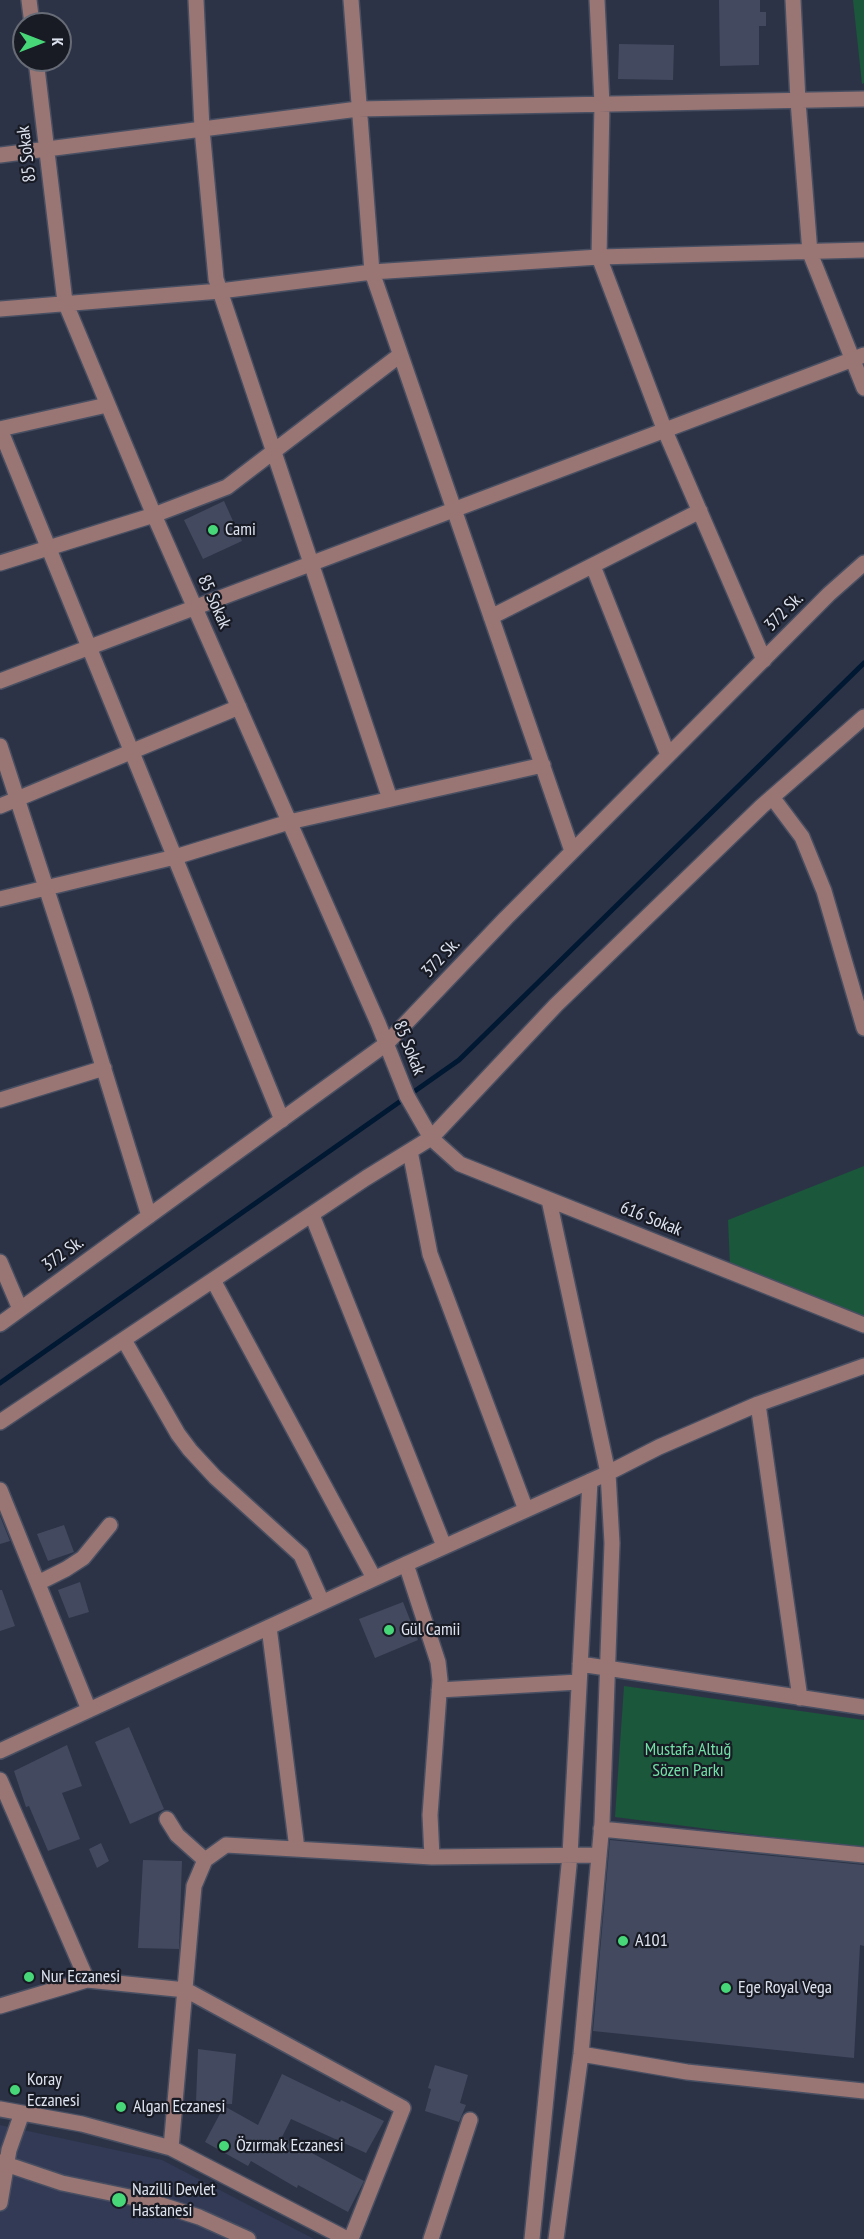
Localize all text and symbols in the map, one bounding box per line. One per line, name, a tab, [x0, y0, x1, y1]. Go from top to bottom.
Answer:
north arrow	[12, 12, 72, 72]
text: K	[48, 38, 68, 46]
street label: 85 Sokak	[13, 125, 41, 183]
place label: Cami	[225, 519, 256, 541]
marker: Cami	[206, 523, 220, 537]
street label: 85 Sokak	[193, 572, 235, 632]
street label: 372 Sk.	[760, 588, 808, 636]
street label: 372 Sk.	[417, 934, 465, 982]
street label: 85 Sokak	[388, 1018, 430, 1078]
street label: 616 Sokak	[617, 1197, 685, 1241]
street label: 372 Sk.	[38, 1232, 88, 1276]
place label: Gül Camii	[401, 1619, 460, 1641]
marker: Gül Camii	[382, 1623, 396, 1637]
park label: Mustafa Altuğ Sözen Parkı	[645, 1739, 731, 1782]
place label: A101	[635, 1930, 668, 1952]
marker: A101	[616, 1934, 630, 1948]
place label: Nur Eczanesi	[41, 1966, 120, 1988]
marker: Nur Eczanesi	[22, 1970, 36, 1984]
place label: Ege Royal Vega	[738, 1977, 832, 1999]
marker: Ege Royal Vega	[719, 1981, 733, 1995]
place label: Koray Eczanesi	[27, 2069, 80, 2112]
marker: Koray Eczanesi	[8, 2083, 22, 2097]
place label: Algan Eczanesi	[133, 2096, 225, 2118]
marker: Algan Eczanesi	[114, 2100, 128, 2114]
place label: Özırmak Eczanesi	[236, 2135, 344, 2157]
marker: Özırmak Eczanesi	[217, 2139, 231, 2153]
place label: Nazilli Devlet Hastanesi	[132, 2179, 216, 2222]
marker: Nazilli Devlet Hastanesi	[110, 2191, 128, 2209]

